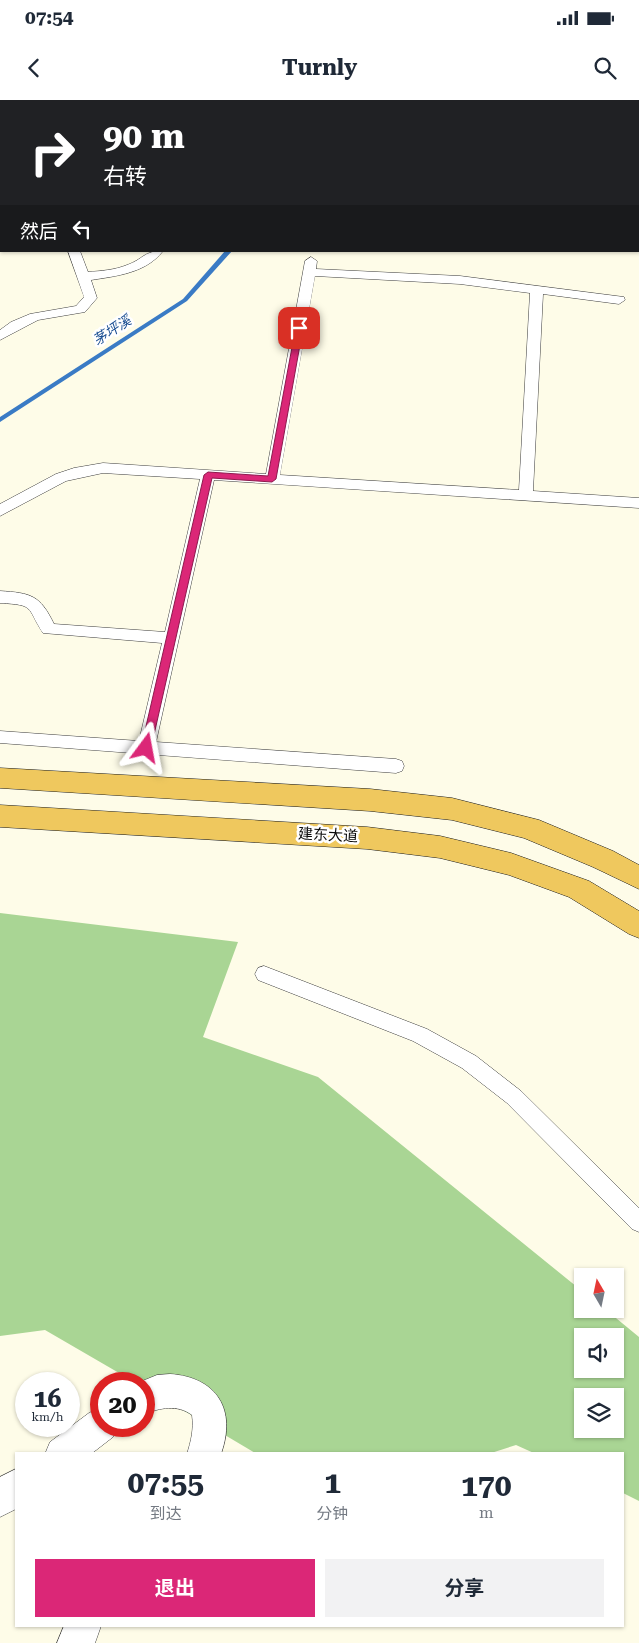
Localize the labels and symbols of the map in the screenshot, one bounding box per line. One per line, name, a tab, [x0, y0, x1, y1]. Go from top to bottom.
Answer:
pin	[278, 307, 320, 349]
water label: 茅坪溪	[90, 311, 136, 348]
position arrow	[119, 721, 171, 773]
street label: 建东大道	[298, 824, 358, 846]
north arrow	[574, 1268, 624, 1318]
speed limit sign: 20	[90, 1372, 155, 1437]

